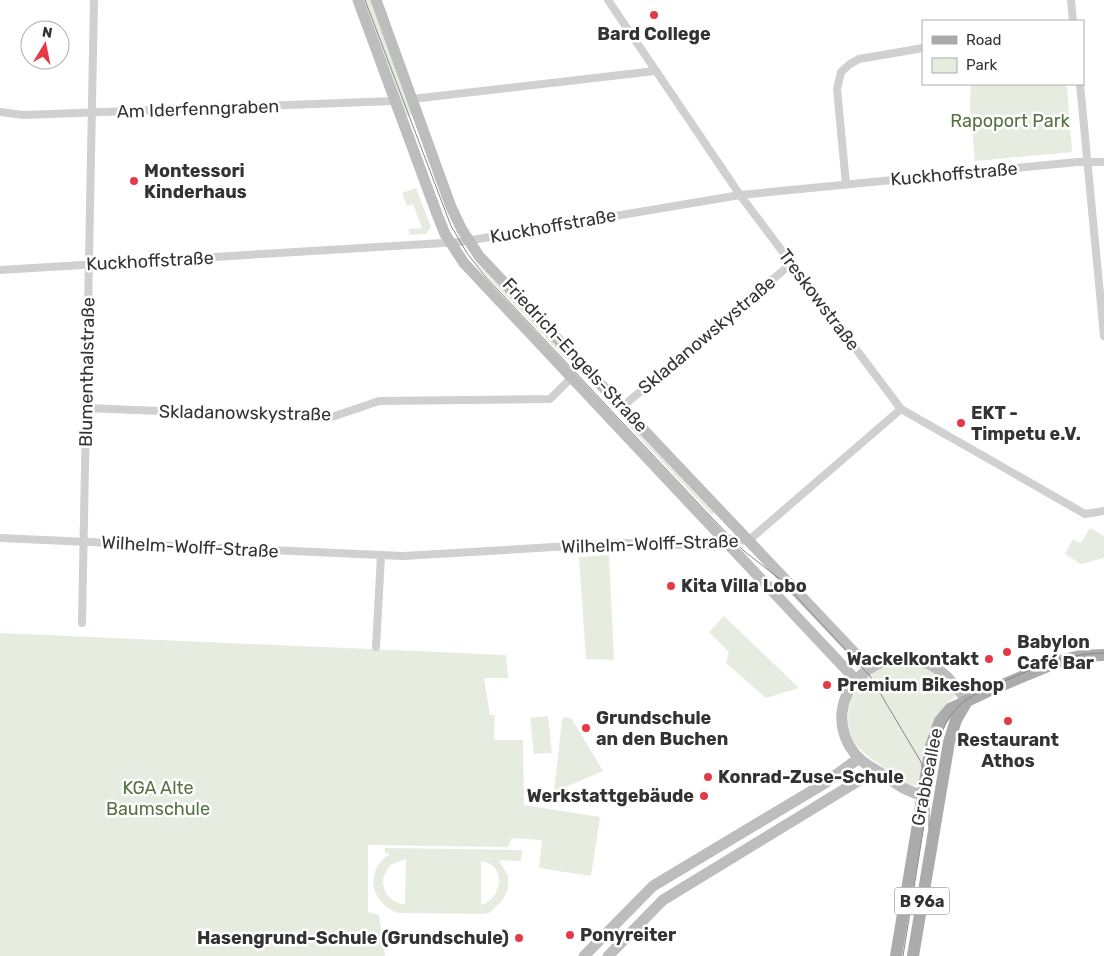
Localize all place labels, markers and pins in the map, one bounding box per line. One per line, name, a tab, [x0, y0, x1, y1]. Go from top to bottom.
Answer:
marker: Bard College	[648, 9, 660, 21]
place label: Bard College	[597, 23, 711, 45]
place label: Montessori Kinderhaus	[144, 160, 247, 203]
marker: Montessori Kinderhaus	[128, 175, 140, 187]
place label: EKT - Timpetu e.V.	[971, 402, 1081, 445]
marker: EKT - Timpetu e.V.	[955, 417, 967, 429]
place label: Kita Villa Lobo	[681, 575, 807, 597]
marker: Kita Villa Lobo	[665, 580, 677, 592]
place label: Babylon Café Bar	[1017, 631, 1094, 674]
marker: Babylon Café Bar	[1001, 646, 1013, 658]
place label: Wackelkontakt	[847, 648, 979, 670]
marker: Wackelkontakt	[983, 653, 995, 665]
place label: Premium Bikeshop	[837, 674, 1004, 696]
marker: Premium Bikeshop	[821, 679, 833, 691]
place label: Grundschule an den Buchen	[596, 707, 728, 750]
marker: Restaurant Athos	[1002, 715, 1014, 727]
marker: Grundschule an den Buchen	[580, 722, 592, 734]
place label: Restaurant Athos	[957, 729, 1059, 772]
place label: Konrad-Zuse-Schule	[718, 766, 904, 788]
marker: Konrad-Zuse-Schule	[702, 771, 714, 783]
place label: Werkstattgebäude	[527, 785, 694, 807]
marker: Werkstattgebäude	[698, 790, 710, 802]
place label: Ponyreiter	[580, 924, 676, 946]
place label: Hasengrund-Schule (Grundschule)	[197, 927, 509, 949]
marker: Ponyreiter	[564, 929, 576, 941]
marker: Hasengrund-Schule (Grundschule)	[513, 932, 525, 944]

